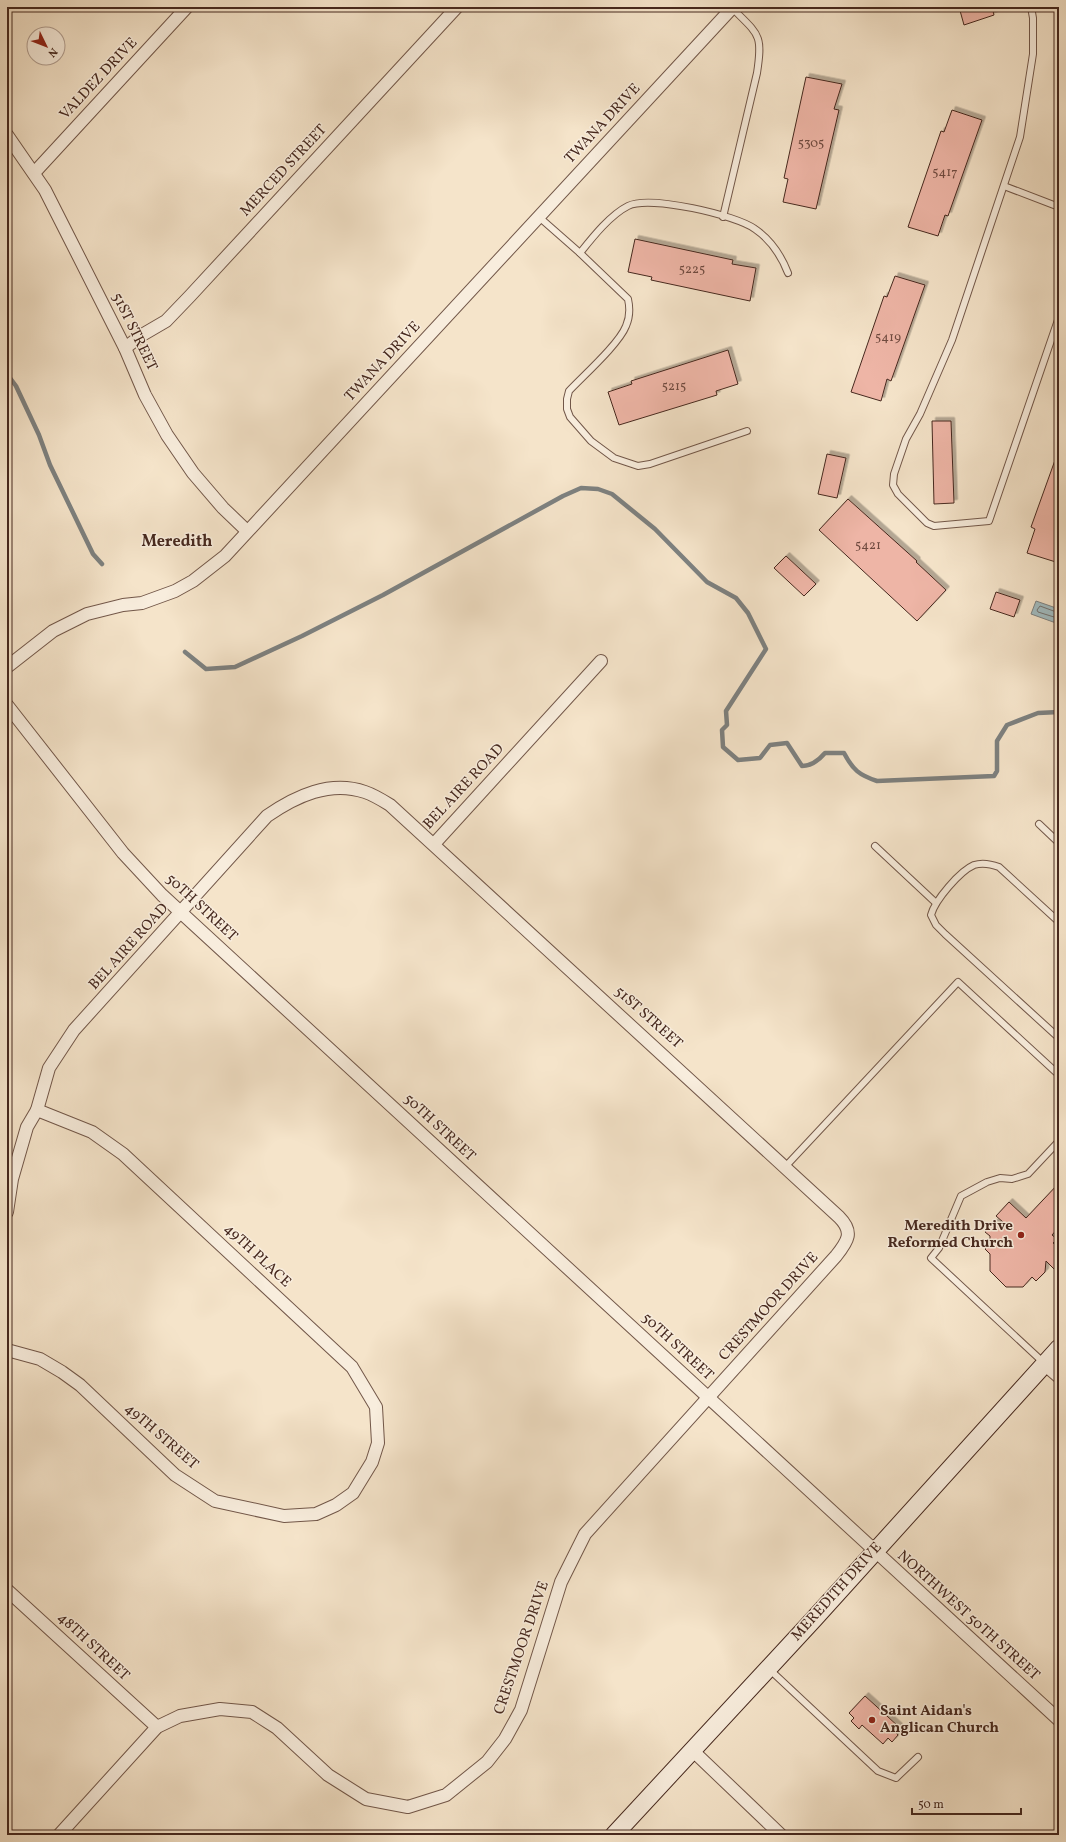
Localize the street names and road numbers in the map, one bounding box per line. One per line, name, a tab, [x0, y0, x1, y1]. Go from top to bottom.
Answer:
street label: VALDEZ DRIVE	[55, 33, 143, 125]
street label: TWANA DRIVE	[560, 79, 646, 169]
street label: MERCED STREET	[236, 120, 332, 222]
street label: 51ST STREET	[106, 289, 162, 375]
street label: TWANA DRIVE	[340, 317, 426, 407]
street label: BEL AIRE ROAD	[419, 739, 509, 835]
street label: 50TH STREET	[160, 869, 242, 947]
street label: BEL AIRE ROAD	[84, 899, 174, 995]
street label: 51ST STREET	[609, 982, 687, 1054]
street label: 50TH STREET	[398, 1089, 480, 1167]
street label: 49TH PLACE	[219, 1219, 295, 1293]
street label: CRESTMOOR DRIVE	[714, 1248, 824, 1366]
street label: 50TH STREET	[636, 1308, 718, 1386]
street label: 49TH STREET	[119, 1399, 203, 1475]
street label: MEREDITH DRIVE	[787, 1538, 887, 1646]
street label: NORTHWEST 50TH STREET	[892, 1546, 1044, 1686]
street label: CRESTMOOR DRIVE	[489, 1578, 555, 1718]
street label: 48TH STREET	[52, 1608, 134, 1686]

